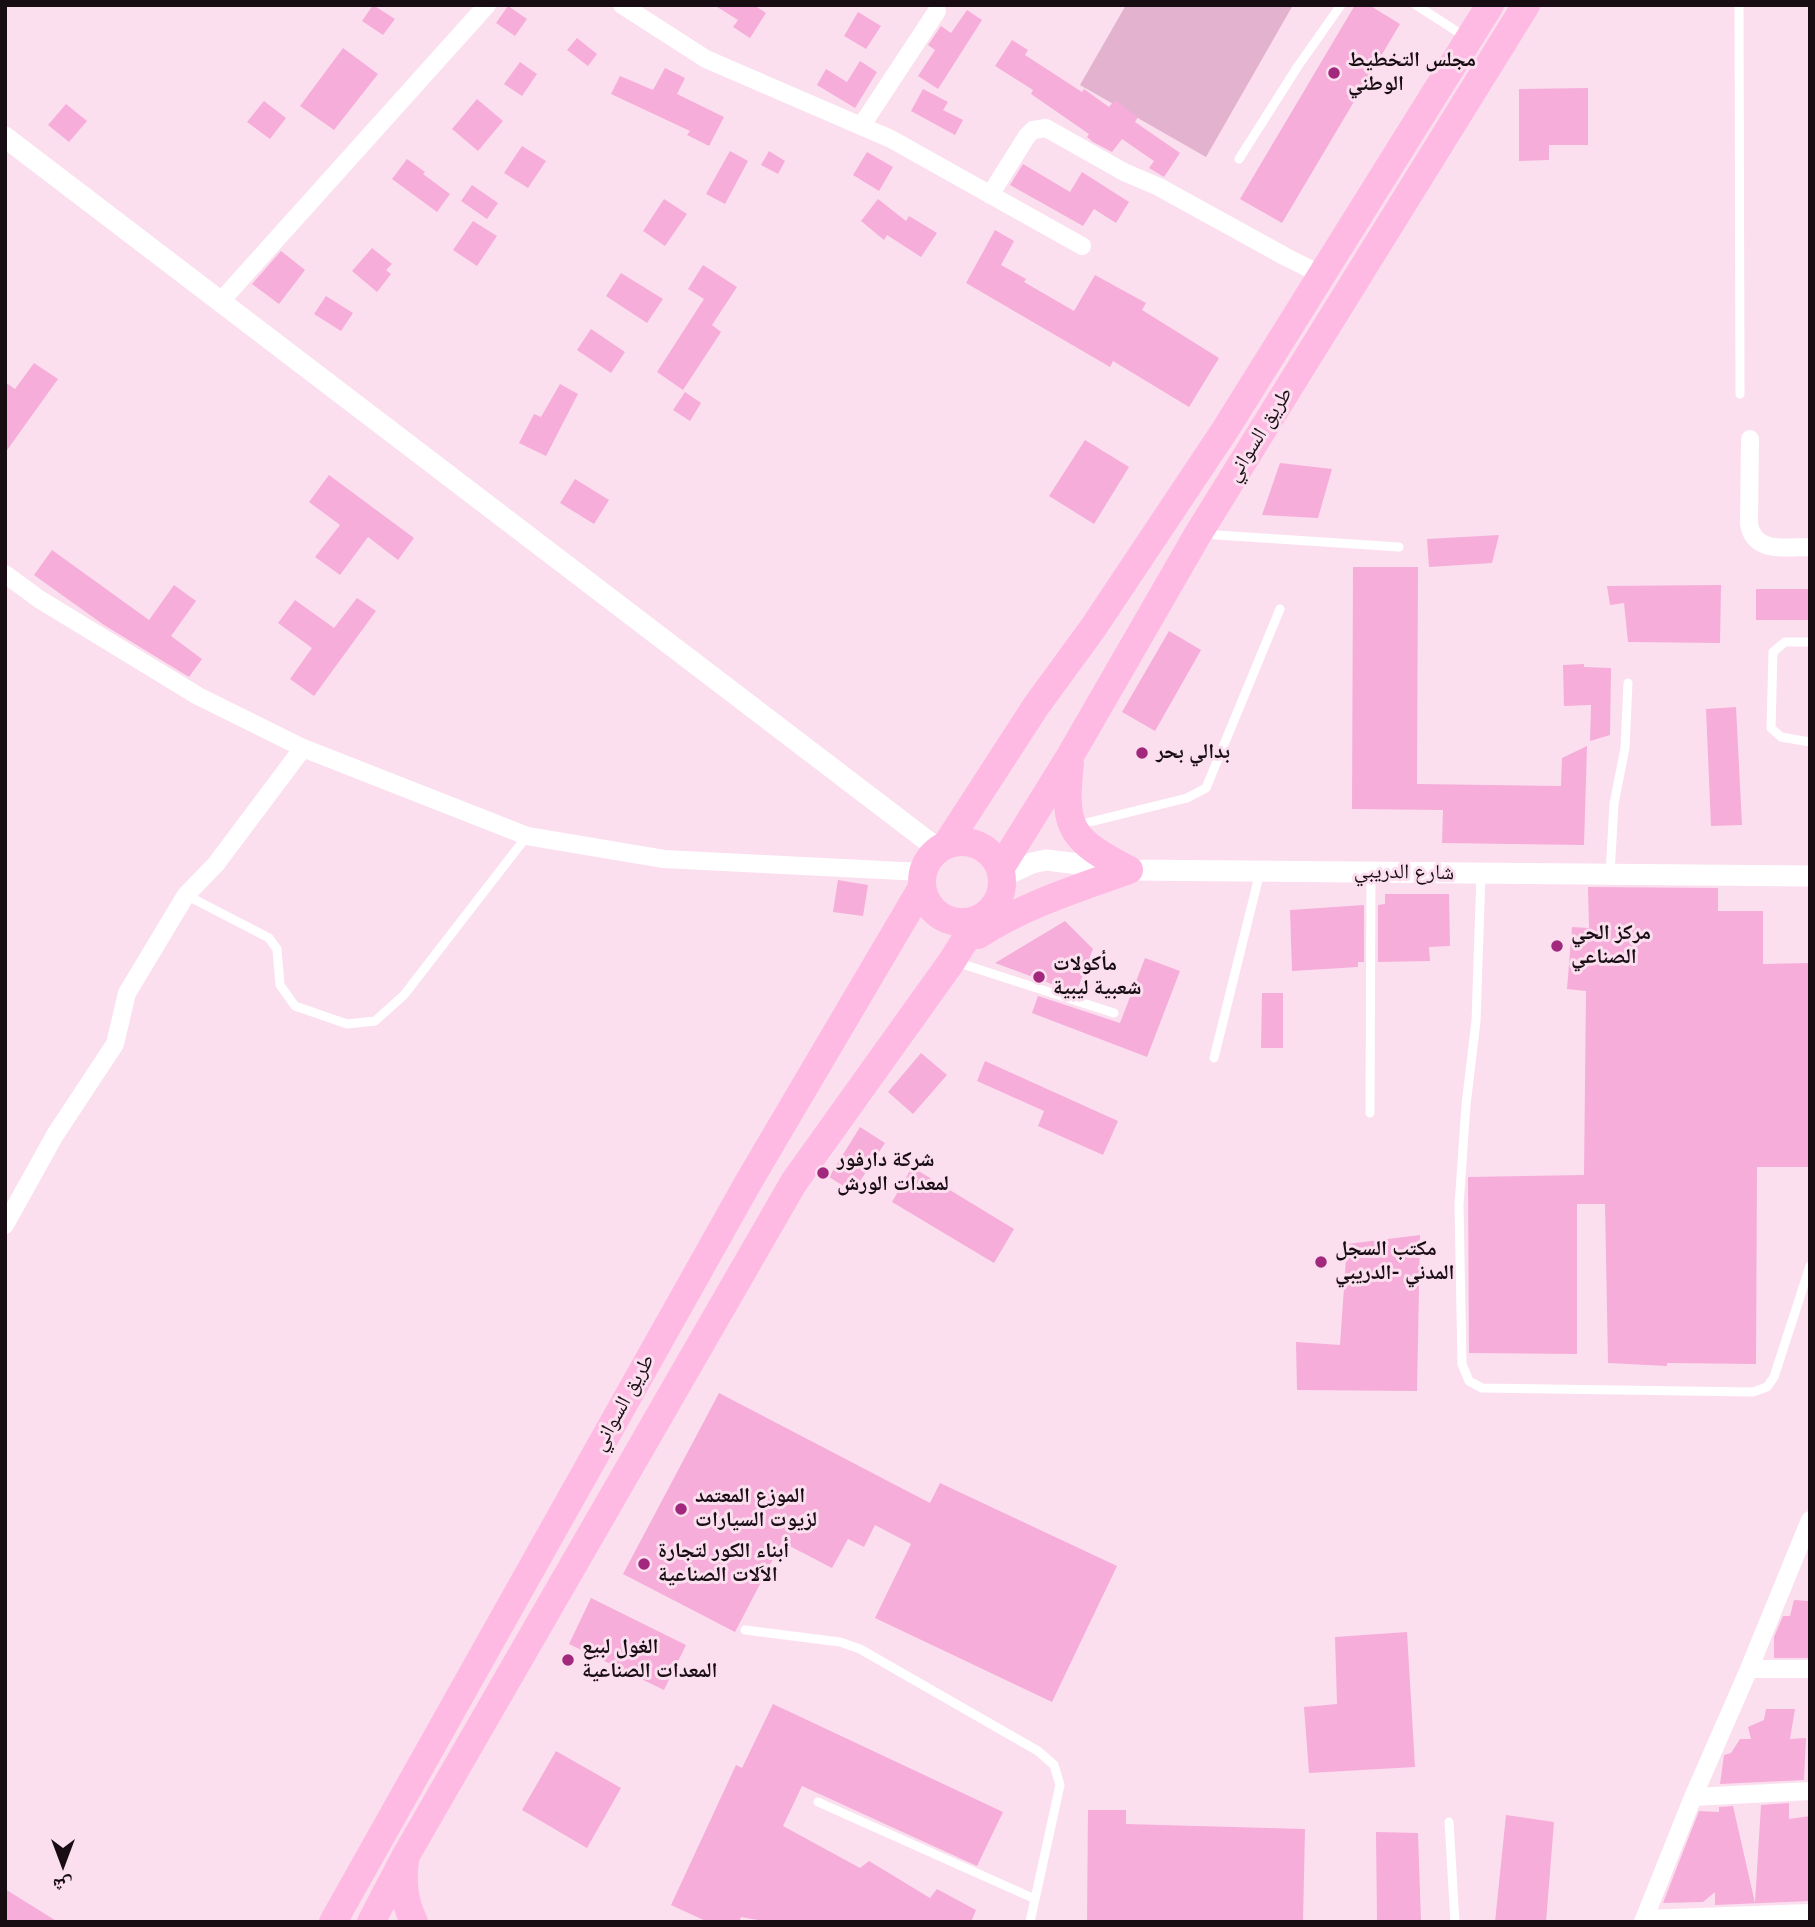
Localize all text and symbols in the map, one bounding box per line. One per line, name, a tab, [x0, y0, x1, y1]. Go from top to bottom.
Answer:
place label: مجلس التخطيط الوطني	[1348, 48, 1476, 98]
marker: مجلس التخطيط الوطني	[1326, 65, 1342, 81]
street label: طريق السواني	[1221, 383, 1299, 487]
place label: بدالي بحر	[1156, 740, 1230, 766]
marker: بدالي بحر	[1134, 745, 1150, 761]
street label: شارع الدريبي	[1354, 860, 1454, 886]
place label: مركز الحي الصناعي	[1571, 921, 1651, 971]
marker: مركز الحي الصناعي	[1549, 938, 1565, 954]
place label: مأكولات شعبية ليبية	[1053, 952, 1141, 1002]
marker: مأكولات شعبية ليبية	[1031, 969, 1047, 985]
place label: شركة دارفور لمعدات الورش	[837, 1148, 949, 1198]
marker: شركة دارفور لمعدات الورش	[815, 1165, 831, 1181]
place label: مكتب السجل المدني -الدريبي	[1335, 1237, 1455, 1287]
marker: مكتب السجل المدني -الدريبي	[1313, 1254, 1329, 1270]
street label: طريق السواني	[587, 1350, 661, 1456]
place label: الموزع المعتمد لزيوت السيارات	[695, 1484, 817, 1534]
marker: الموزع المعتمد لزيوت السيارات	[673, 1501, 689, 1517]
place label: أبناء الكور لتجارة الاَلات الصناعية	[658, 1539, 789, 1589]
marker: أبناء الكور لتجارة الاَلات الصناعية	[636, 1556, 652, 1572]
place label: الغول لبيع المعدات الصناعية	[582, 1635, 718, 1685]
marker: الغول لبيع المعدات الصناعية	[560, 1652, 576, 1668]
north arrow	[28, 1829, 98, 1899]
text: ش	[53, 1874, 73, 1897]

